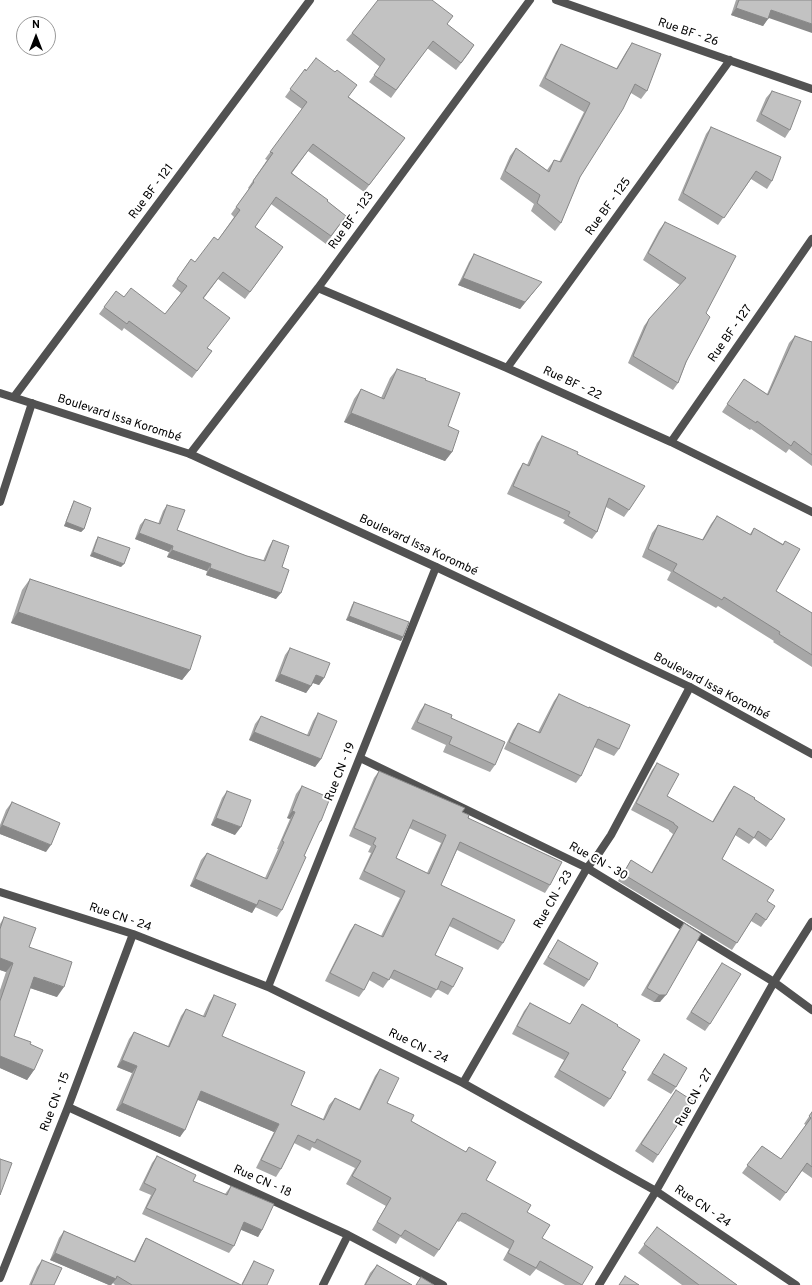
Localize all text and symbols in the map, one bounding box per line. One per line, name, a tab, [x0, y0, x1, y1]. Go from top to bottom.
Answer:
north arrow	[16, 16, 56, 56]
street label: Rue BF - 26	[656, 16, 720, 50]
text: N	[32, 18, 40, 32]
street label: Rue BF - 121	[127, 162, 177, 222]
street label: Rue BF - 125	[583, 175, 635, 239]
street label: Rue BF - 123	[326, 189, 378, 253]
street label: Rue BF - 127	[706, 303, 756, 365]
street label: Rue BF - 22	[540, 364, 604, 404]
street label: Boulevard Issa Korombé	[55, 392, 183, 446]
street label: Boulevard Issa Korombé	[356, 512, 480, 580]
street label: Boulevard Issa Korombé	[651, 650, 771, 724]
street label: Rue CN - 19	[323, 741, 359, 803]
street label: Rue CN - 30	[566, 840, 630, 884]
street label: Rue CN - 23	[532, 868, 576, 932]
street label: Rue CN - 24	[87, 901, 153, 935]
street label: Rue CN - 24	[386, 1026, 450, 1068]
street label: Rue CN - 27	[673, 1067, 717, 1129]
street label: Rue CN - 15	[38, 1070, 74, 1134]
street label: Rue CN - 18	[231, 1163, 293, 1201]
street label: Rue CN - 24	[671, 1183, 733, 1231]

